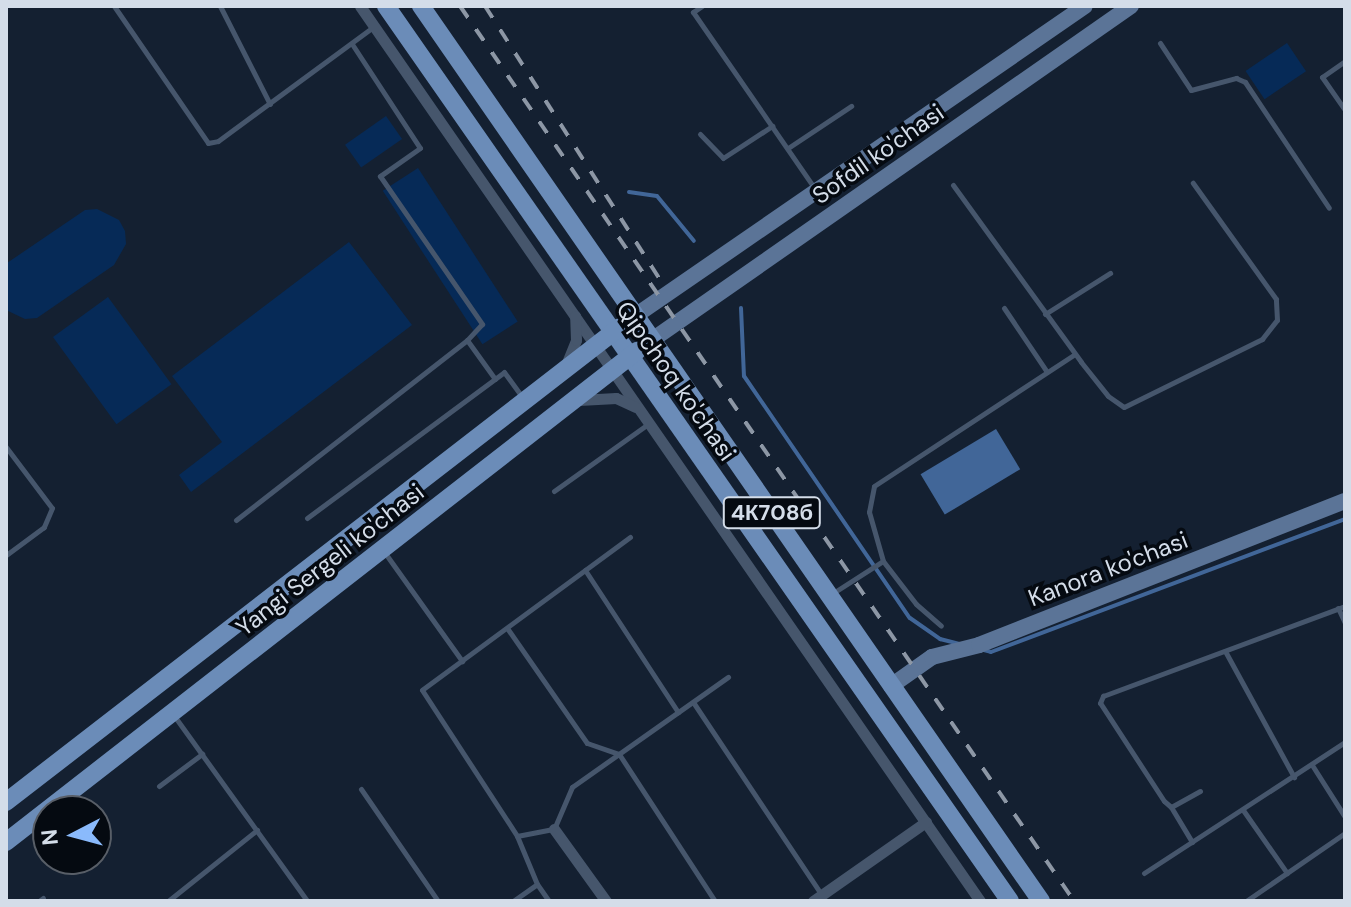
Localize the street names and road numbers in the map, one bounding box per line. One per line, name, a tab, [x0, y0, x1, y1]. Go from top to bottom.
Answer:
street label: Sofdil ko'chasi	[807, 98, 949, 210]
street label: Qipchoq ko'chasi	[610, 296, 742, 466]
street label: Yangi Sergeli ko'chasi	[230, 478, 430, 642]
road number: 4К708б	[722, 495, 822, 531]
street label: Kanora ko'chasi	[1024, 525, 1192, 613]

